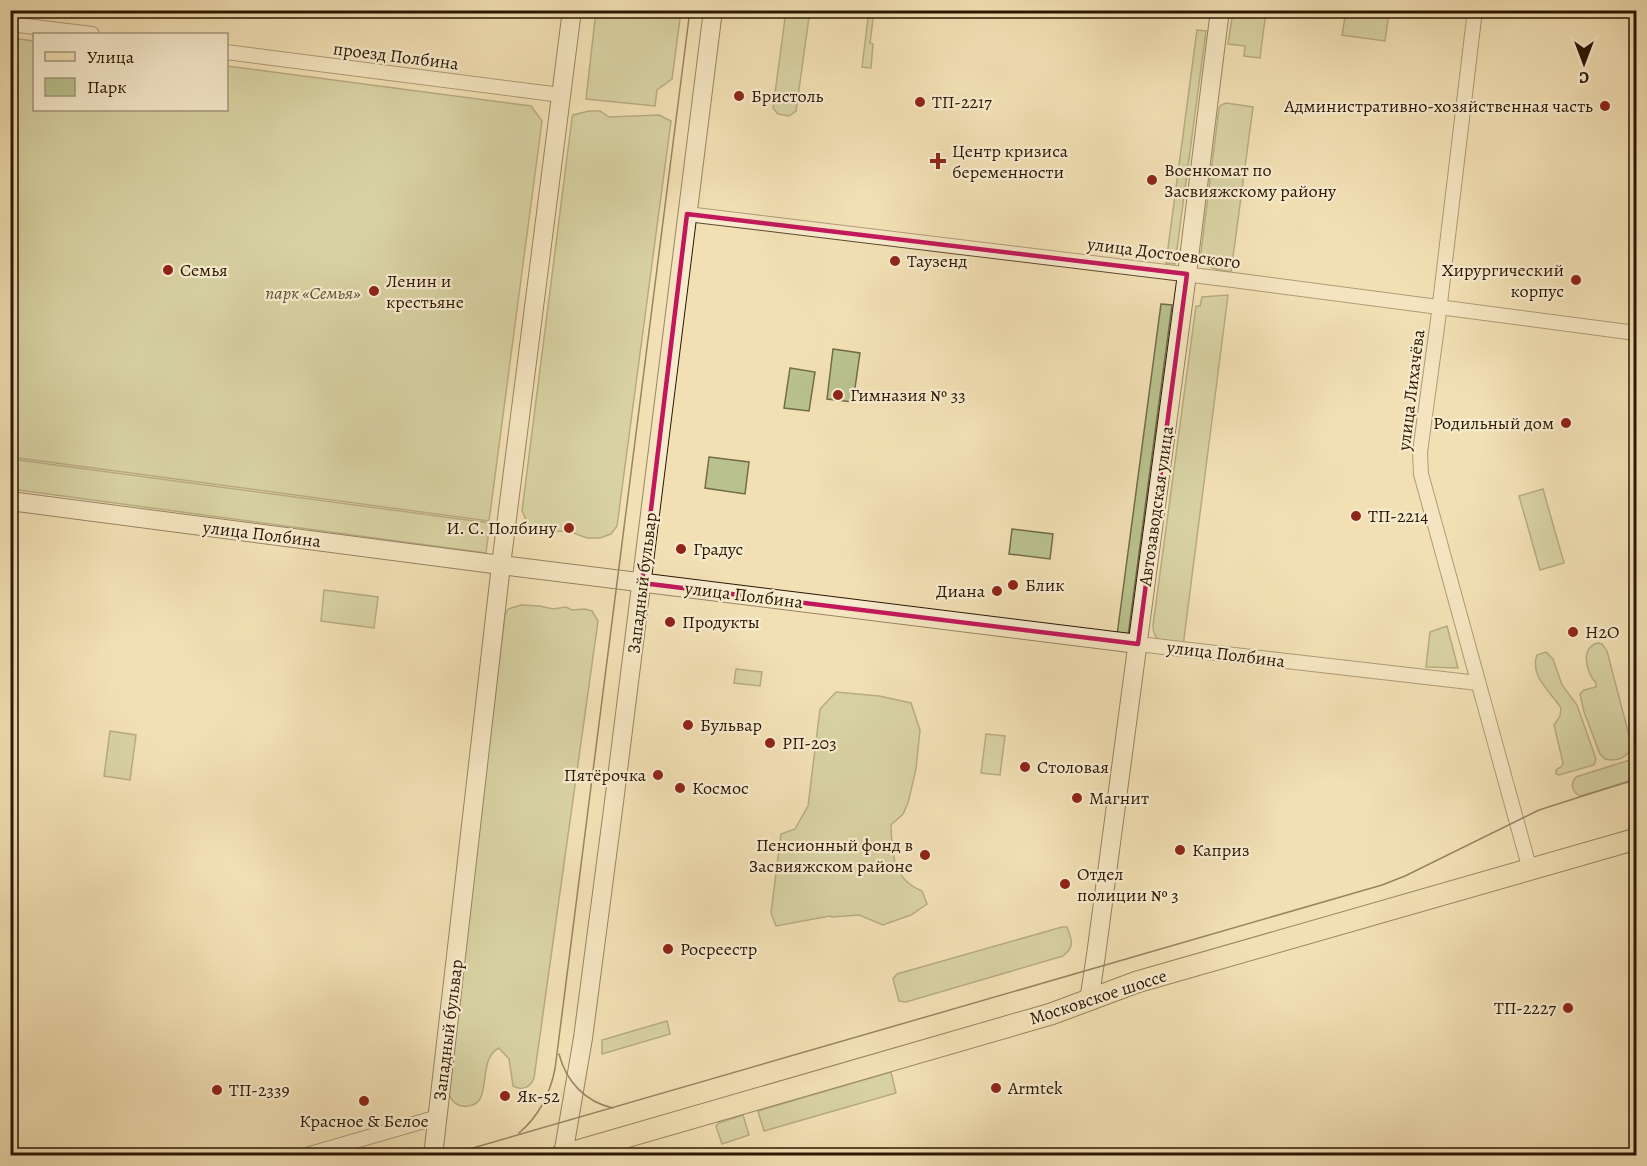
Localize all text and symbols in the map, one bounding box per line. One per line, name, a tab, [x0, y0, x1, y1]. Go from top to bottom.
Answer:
legend	[33, 33, 228, 111]
north arrow	[1554, 33, 1614, 93]
street label: проезд Полбина	[332, 36, 461, 76]
text: Улица	[87, 45, 135, 69]
text: С	[1579, 66, 1589, 88]
text: Парк	[87, 75, 127, 99]
place label: Бристоль	[751, 84, 824, 108]
marker: Бристоль	[732, 89, 746, 103]
place label: ТП-2217	[932, 90, 992, 114]
place label: Административно-хозяйственная часть	[1283, 94, 1593, 118]
marker: ТП-2217	[913, 95, 927, 109]
marker: Административно-хозяйственная часть	[1598, 99, 1612, 113]
place label: Центр кризиса беременности	[952, 139, 1069, 184]
marker: Центр кризиса беременности	[929, 152, 947, 170]
place label: Военкомат по Засвияжскому району	[1164, 158, 1337, 203]
marker: Военкомат по Засвияжскому району	[1145, 173, 1159, 187]
street label: улица Достоевского	[1085, 232, 1242, 274]
place label: Таузенд	[907, 249, 967, 273]
marker: Таузенд	[888, 254, 902, 268]
place label: Семья	[180, 258, 228, 282]
place label: Хирургический корпус	[1442, 258, 1564, 303]
marker: Семья	[161, 263, 175, 277]
place label: Ленин и крестьяне	[386, 269, 464, 314]
marker: Хирургический корпус	[1569, 273, 1583, 287]
park label: парк «Семья»	[265, 281, 361, 305]
marker: Ленин и крестьяне	[367, 284, 381, 298]
street label: улица Лихачёва	[1392, 327, 1430, 453]
place label: Гимназия № 33	[850, 383, 966, 407]
marker: Гимназия № 33	[831, 388, 845, 402]
place label: Родильный дом	[1433, 411, 1554, 435]
marker: Родильный дом	[1559, 416, 1573, 430]
street label: Автозаводская улица	[1133, 424, 1179, 589]
place label: ТП-2214	[1368, 504, 1428, 528]
marker: ТП-2214	[1349, 509, 1363, 523]
street label: Западный бульвар	[621, 511, 663, 655]
street label: улица Полбина	[201, 515, 323, 553]
place label: И. С. Полбину	[446, 516, 558, 540]
marker: И. С. Полбину	[562, 521, 576, 535]
place label: Градус	[693, 537, 744, 561]
marker: Градус	[674, 542, 688, 556]
place label: Блик	[1025, 573, 1065, 597]
street label: улица Полбина	[683, 576, 805, 614]
marker: Блик	[1006, 578, 1020, 592]
place label: Диана	[936, 579, 986, 603]
marker: Диана	[990, 584, 1004, 598]
place label: Продукты	[682, 610, 760, 634]
marker: Продукты	[663, 615, 677, 629]
place label: H2O	[1585, 620, 1620, 644]
marker: H2O	[1566, 625, 1580, 639]
street label: улица Полбина	[1165, 635, 1287, 673]
place label: Бульвар	[700, 713, 762, 737]
marker: Бульвар	[681, 718, 695, 732]
place label: РП-203	[782, 731, 837, 755]
marker: РП-203	[763, 736, 777, 750]
place label: Столовая	[1037, 755, 1109, 779]
marker: Столовая	[1018, 760, 1032, 774]
place label: Пятёрочка	[564, 763, 647, 787]
marker: Пятёрочка	[651, 768, 665, 782]
place label: Космос	[692, 776, 749, 800]
marker: Космос	[673, 781, 687, 795]
place label: Магнит	[1089, 786, 1149, 810]
marker: Магнит	[1070, 791, 1084, 805]
place label: Пенсионный фонд в Засвияжском районе	[749, 833, 913, 878]
place label: Каприз	[1192, 838, 1250, 862]
marker: Каприз	[1173, 843, 1187, 857]
marker: Пенсионный фонд в Засвияжском районе	[918, 848, 932, 862]
place label: Отдел полиции № 3	[1077, 862, 1179, 907]
marker: Отдел полиции № 3	[1058, 877, 1072, 891]
place label: Росреестр	[680, 937, 757, 961]
marker: Росреестр	[661, 942, 675, 956]
street label: Западный бульвар	[427, 958, 469, 1102]
street label: Московское шоссе	[1026, 963, 1170, 1031]
place label: ТП-2227	[1494, 996, 1556, 1020]
marker: ТП-2227	[1561, 1001, 1575, 1015]
place label: Armtek	[1007, 1076, 1063, 1100]
place label: ТП-2339	[229, 1078, 290, 1102]
marker: Armtek	[989, 1081, 1003, 1095]
marker: ТП-2339	[210, 1083, 224, 1097]
place label: Як-52	[517, 1084, 560, 1108]
marker: Як-52	[498, 1089, 512, 1103]
marker: Красное & Белое	[357, 1094, 371, 1108]
place label: Красное & Белое	[299, 1109, 429, 1133]

